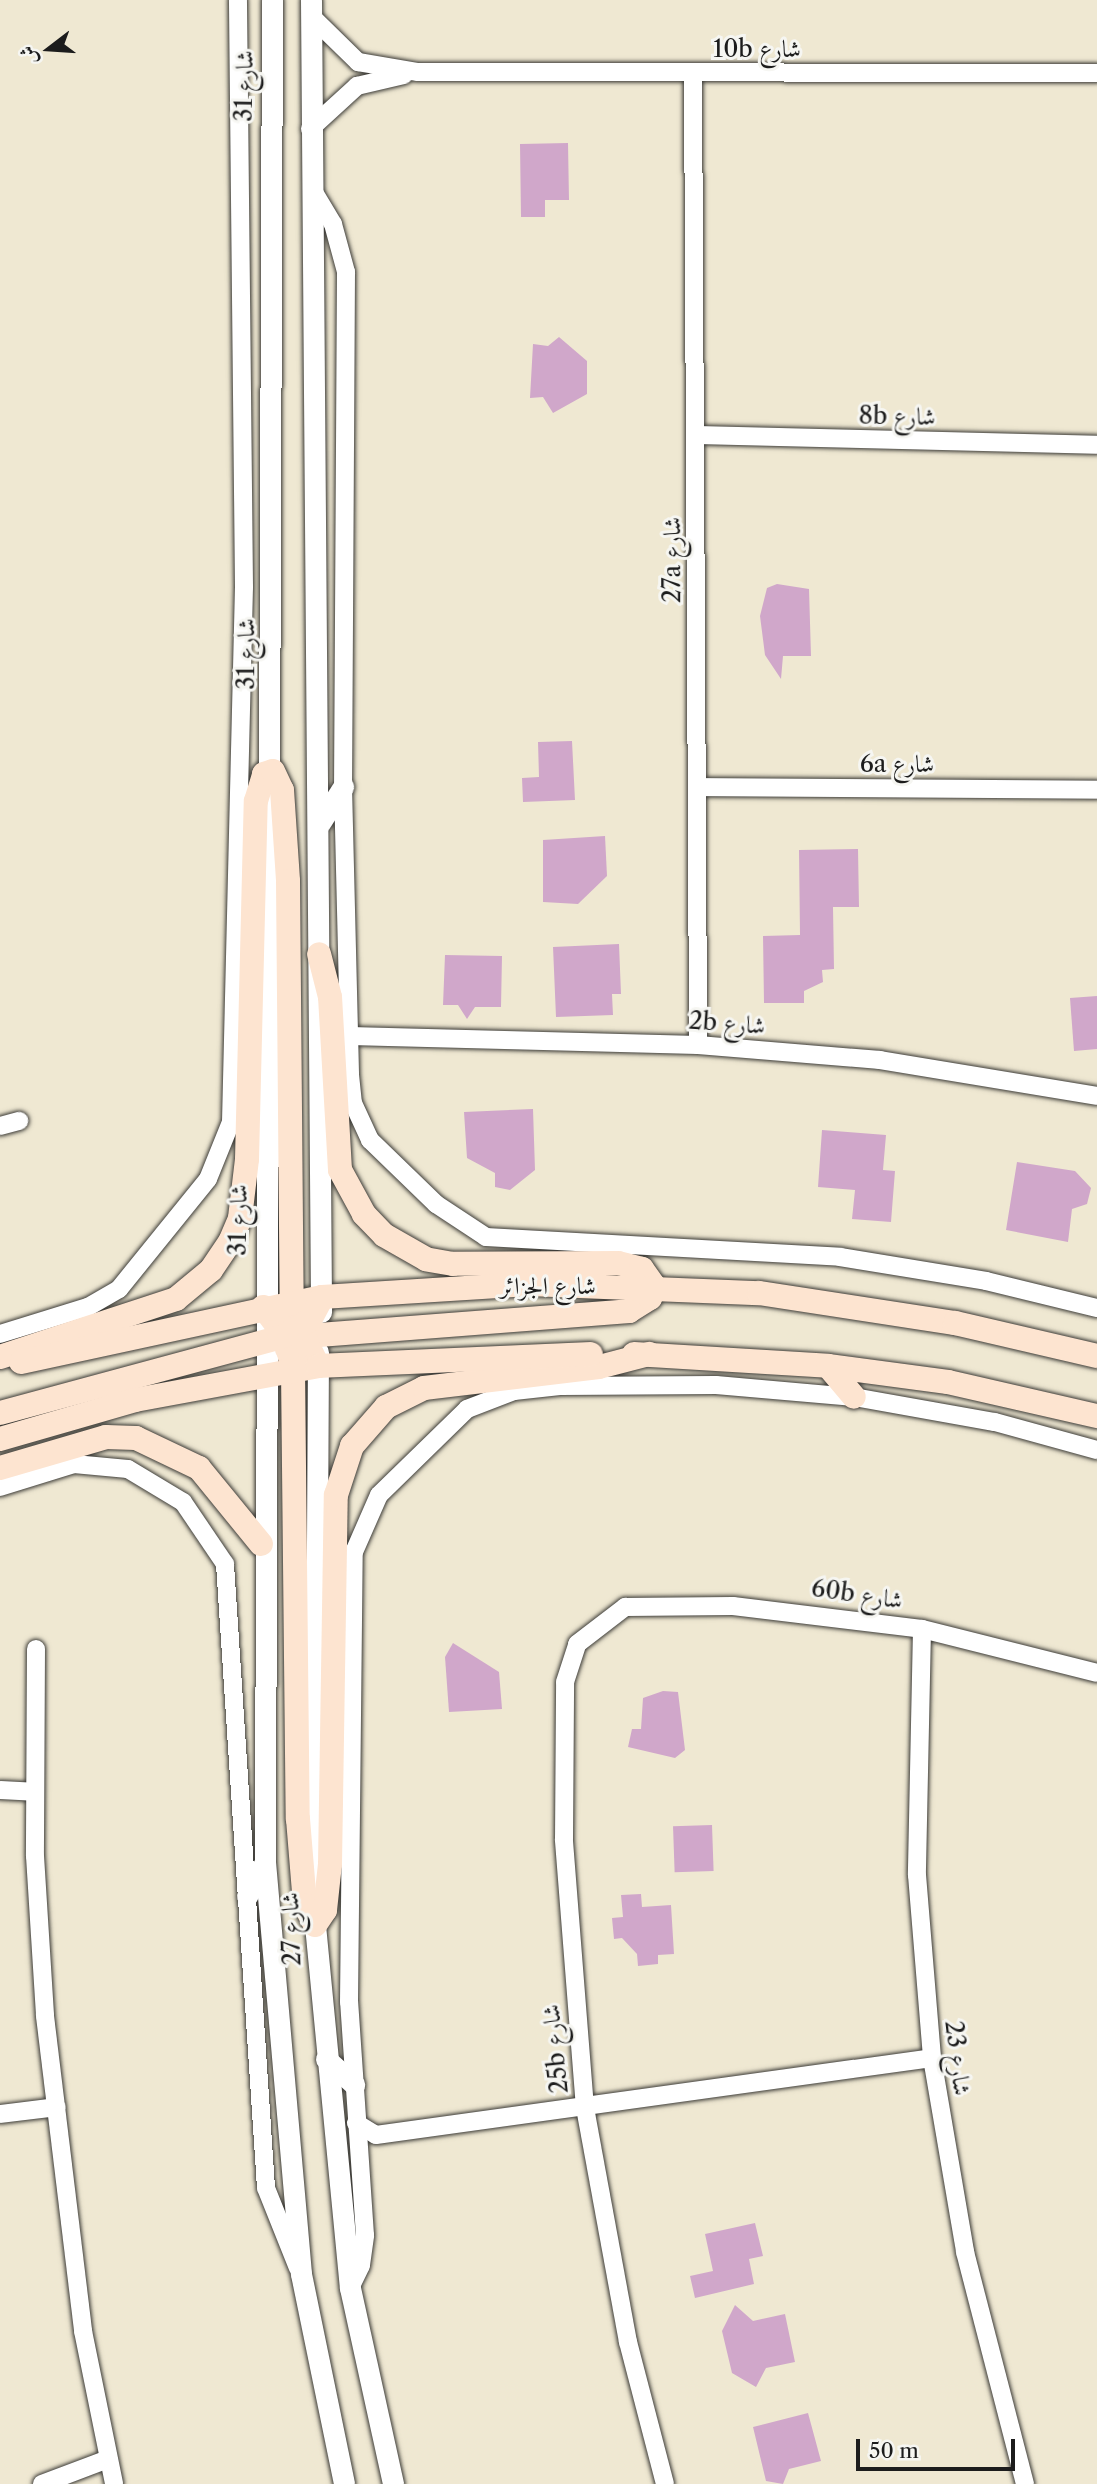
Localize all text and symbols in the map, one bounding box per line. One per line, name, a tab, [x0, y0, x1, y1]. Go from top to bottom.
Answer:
north arrow	[14, 14, 84, 84]
street label: 10b شارع	[713, 35, 801, 63]
text: ش	[15, 43, 42, 68]
street label: شارع 31	[229, 50, 259, 122]
street label: 8b شارع	[858, 401, 936, 431]
street label: 27a شارع	[658, 517, 686, 603]
street label: شارع 31	[232, 618, 260, 690]
street label: 6a شارع	[860, 750, 934, 778]
street label: 2b شارع	[688, 1006, 766, 1040]
street label: شارع 31	[223, 1184, 253, 1256]
street label: شارع الجزائر	[500, 1272, 596, 1300]
street label: 60b شارع	[810, 1573, 904, 1615]
street label: شارع 27	[275, 1892, 307, 1966]
street label: 25b شارع	[536, 2003, 574, 2095]
street label: شارع 23	[939, 2019, 977, 2097]
scale bar	[859, 2424, 1018, 2468]
text: 50 m	[869, 2438, 919, 2463]

